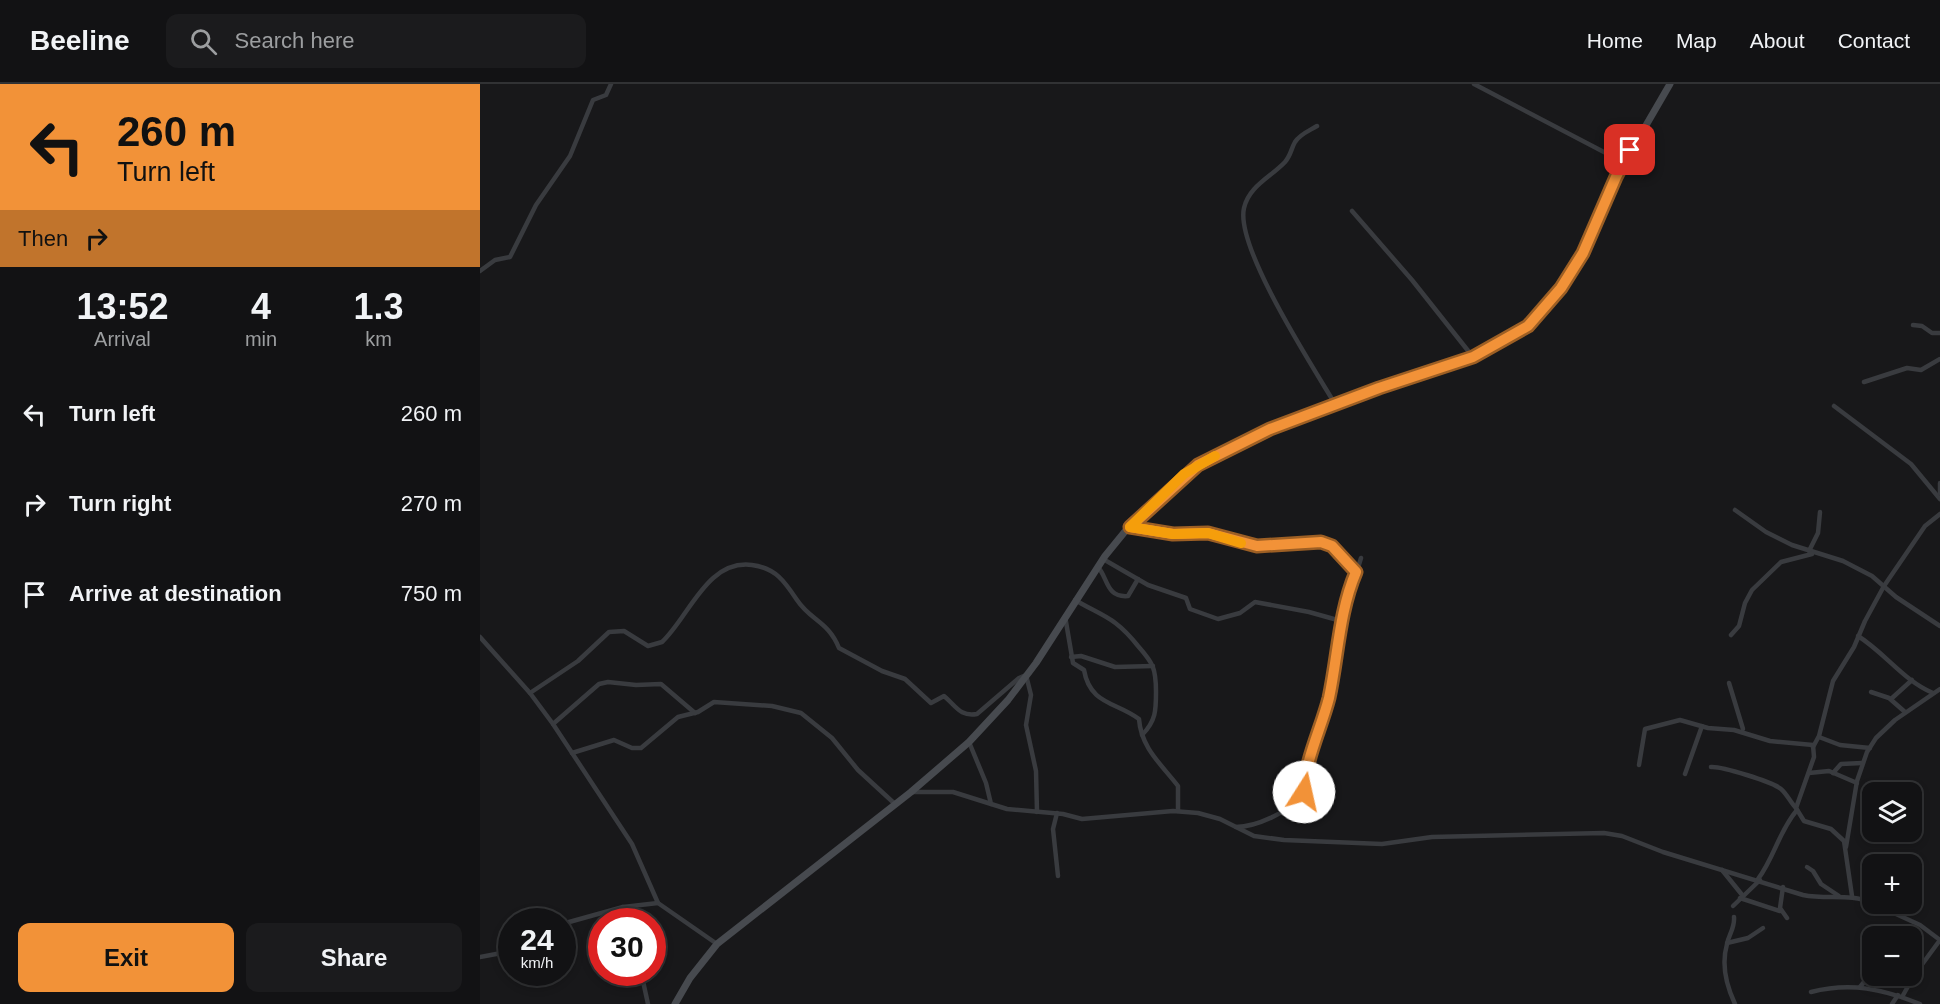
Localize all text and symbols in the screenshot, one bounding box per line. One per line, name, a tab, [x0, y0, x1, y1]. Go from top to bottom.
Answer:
search box	[166, 14, 586, 68]
text: Beeline	[30, 25, 130, 56]
icon: search	[187, 25, 220, 58]
text: Search here	[235, 28, 354, 53]
text: Home	[1587, 29, 1643, 52]
text: Map	[1676, 29, 1717, 52]
text: About	[1750, 29, 1805, 52]
text: Contact	[1838, 29, 1910, 52]
icon: left	[18, 108, 96, 186]
text: 260 m	[117, 108, 236, 155]
pin	[1604, 124, 1655, 175]
icon: arrive	[1613, 133, 1646, 166]
text: Turn left	[117, 157, 215, 187]
icon: right	[80, 222, 113, 255]
text: Then	[18, 226, 68, 251]
text: 13:52	[76, 286, 168, 327]
text: 4	[251, 286, 271, 327]
text: 1.3	[354, 286, 404, 327]
text: Arrival	[94, 328, 151, 350]
text: min	[245, 328, 277, 350]
text: km	[365, 328, 392, 350]
icon: left	[18, 398, 51, 431]
text: Turn left	[69, 401, 155, 426]
text: 260 m	[401, 401, 462, 426]
icon: right	[18, 488, 51, 521]
text: Turn right	[69, 491, 171, 516]
text: 270 m	[401, 491, 462, 516]
icon: arrive	[18, 578, 51, 611]
text: Arrive at destination	[69, 581, 282, 606]
text: 750 m	[401, 581, 462, 606]
position arrow	[1272, 760, 1336, 824]
map controls	[1862, 782, 1922, 986]
button: layers	[1862, 782, 1922, 842]
button: +	[1862, 854, 1922, 914]
speed limit sign: 30	[588, 908, 666, 986]
button: Exit	[18, 923, 234, 992]
button: Share	[246, 923, 462, 992]
text: 24	[520, 923, 554, 956]
button: −	[1862, 926, 1922, 986]
text: km/h	[521, 954, 553, 971]

